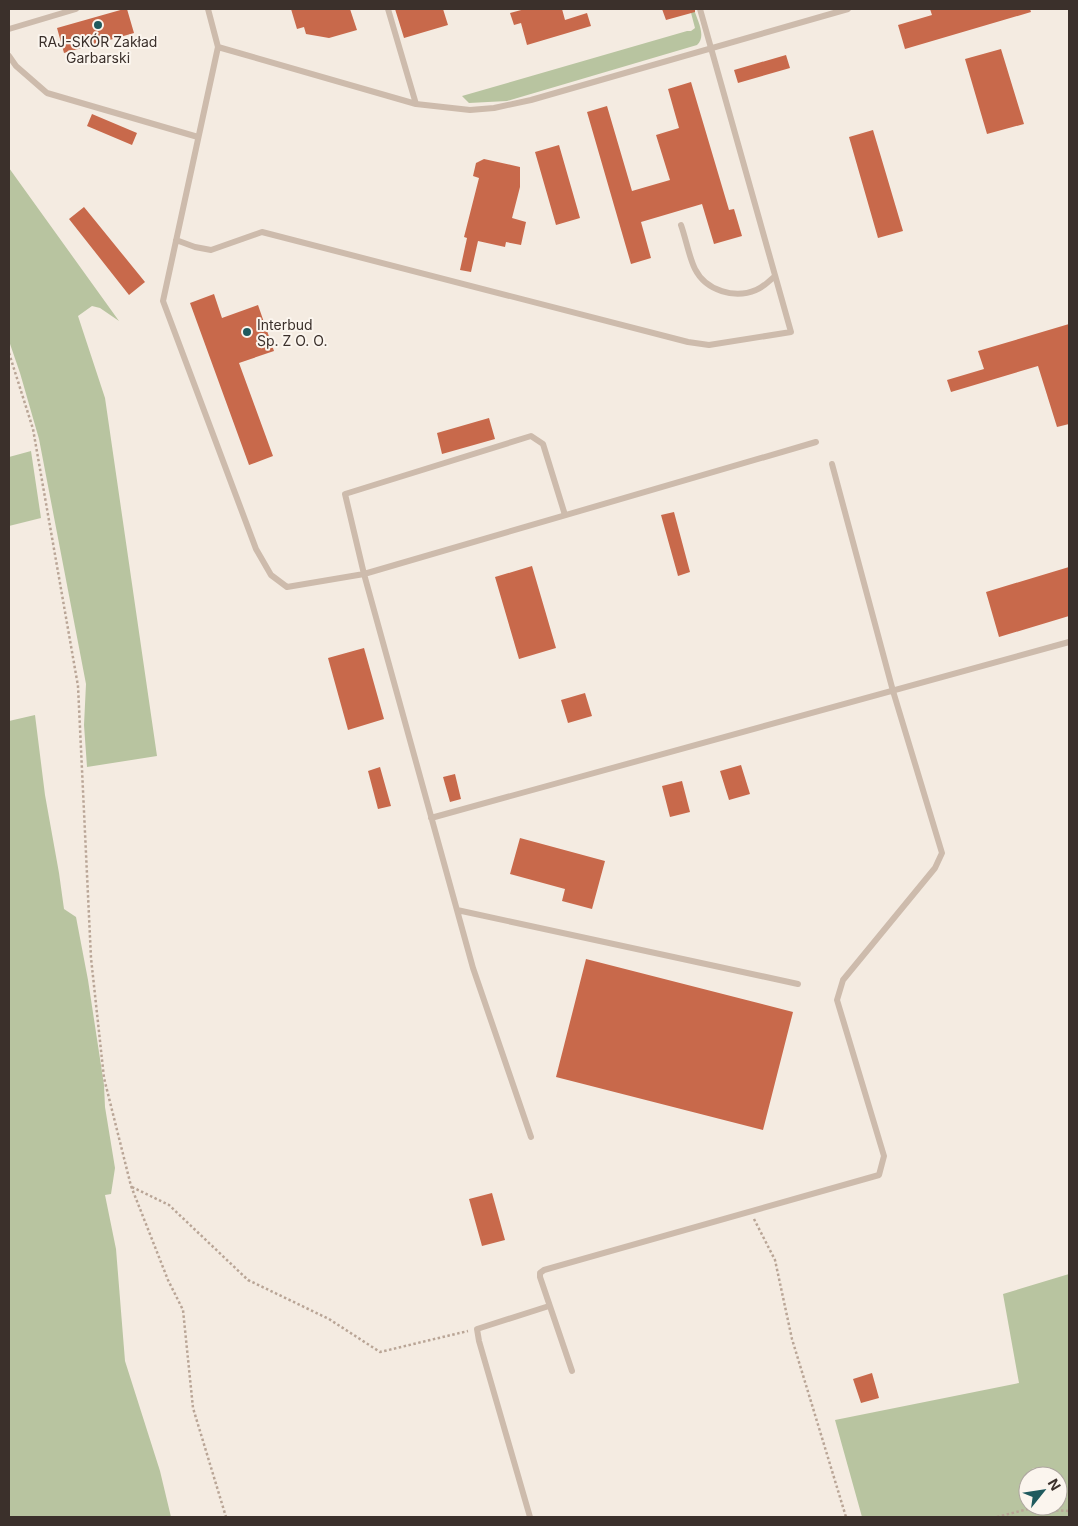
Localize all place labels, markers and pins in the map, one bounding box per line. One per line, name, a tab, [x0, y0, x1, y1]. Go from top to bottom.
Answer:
marker: RAJ-SKÓR Zakład Garbarski	[92, 19, 104, 31]
place label: RAJ-SKÓR Zakład Garbarski	[39, 33, 157, 66]
place label: Interbud Sp. Z O. O.	[257, 316, 327, 349]
marker: Interbud Sp. Z O. O.	[241, 326, 253, 338]

